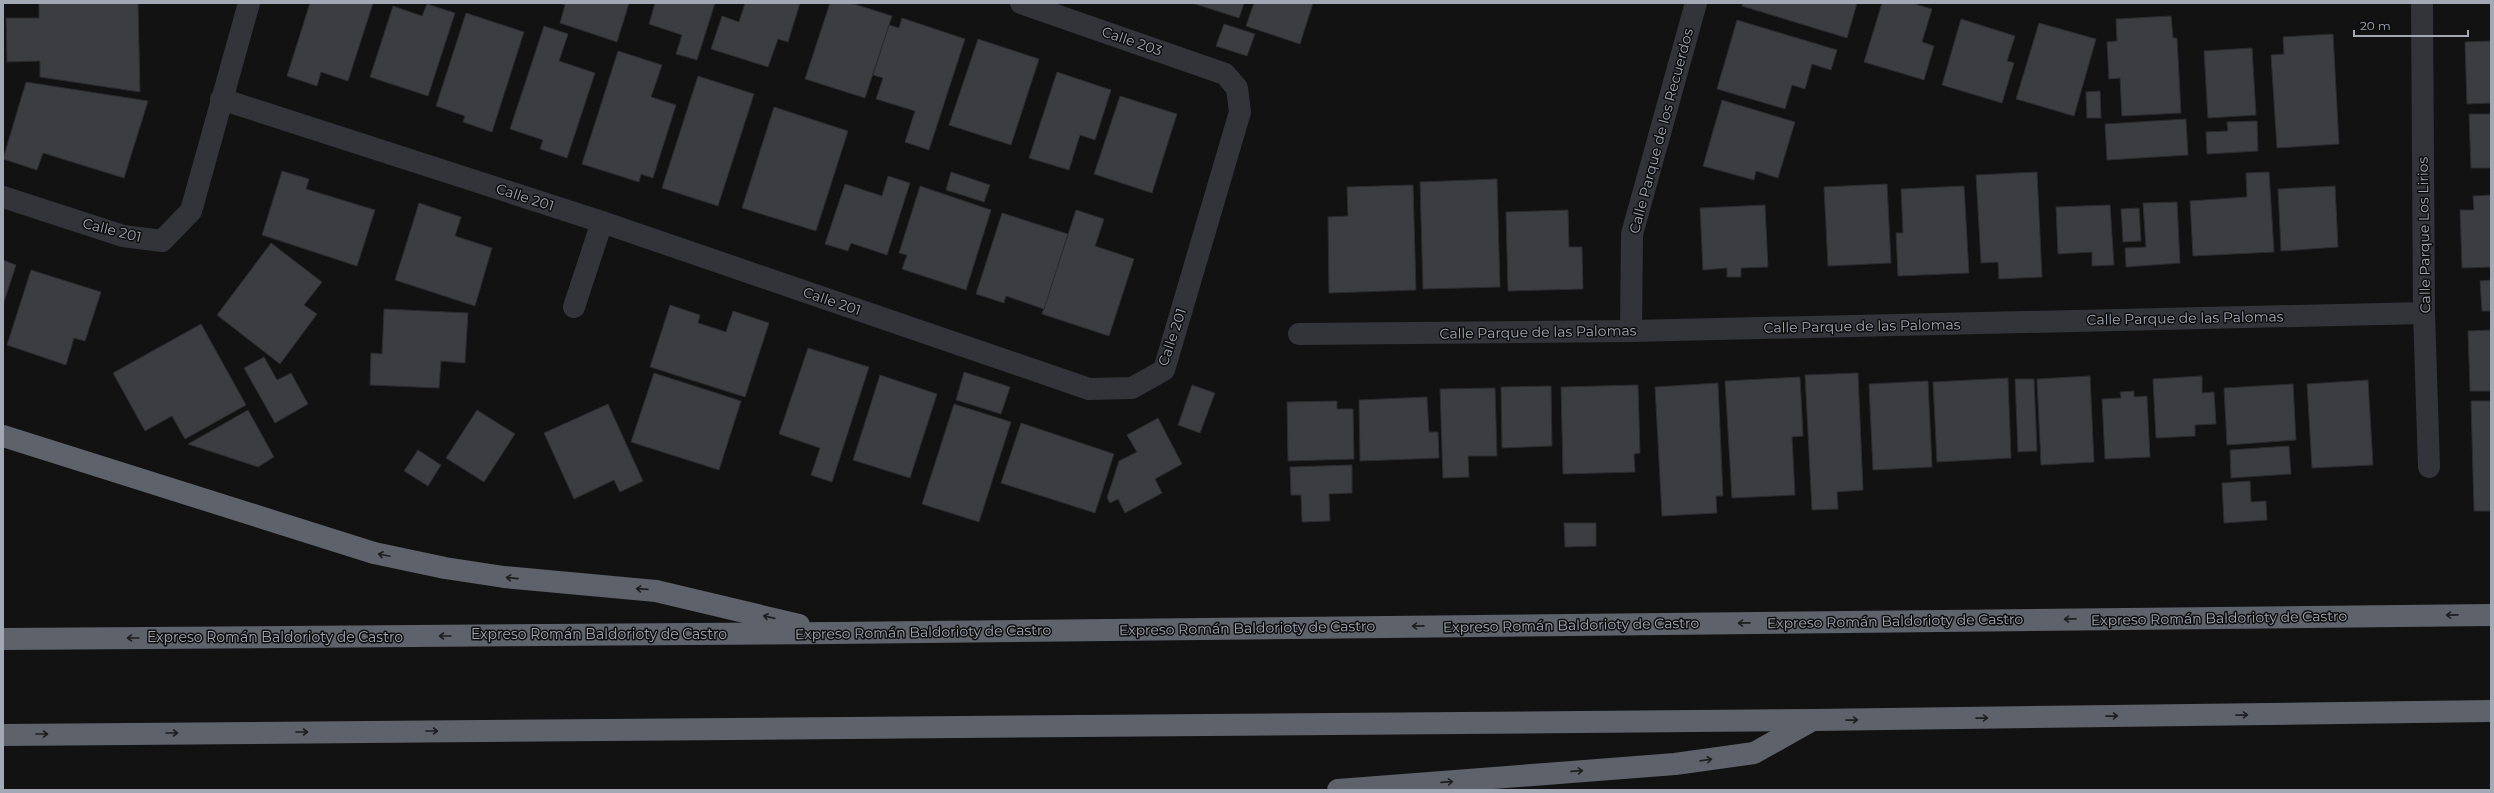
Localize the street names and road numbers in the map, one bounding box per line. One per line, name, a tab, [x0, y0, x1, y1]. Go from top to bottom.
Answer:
street label: Calle 203	[1099, 22, 1165, 60]
street label: Calle Parque de los Recuerdos	[1625, 26, 1697, 236]
street label: Calle Parque Los Lirios	[2414, 156, 2434, 313]
street label: Calle 201	[494, 179, 556, 215]
street label: Calle 201	[81, 214, 143, 246]
street label: Calle 201	[801, 283, 863, 319]
street label: Calle 201	[1154, 306, 1190, 368]
street label: Calle Parque de las Palomas	[2086, 307, 2284, 329]
street label: Calle Parque de las Palomas	[1763, 315, 1961, 337]
street label: Calle Parque de las Palomas	[1439, 321, 1637, 343]
street label: Expreso Román Baldorioty de Castro	[2091, 607, 2347, 629]
street label: Expreso Román Baldorioty de Castro	[1767, 610, 2023, 632]
street label: Expreso Román Baldorioty de Castro	[1443, 614, 1699, 636]
street label: Expreso Román Baldorioty de Castro	[1119, 617, 1375, 639]
street label: Expreso Román Baldorioty de Castro	[795, 621, 1051, 643]
street label: Expreso Román Baldorioty de Castro	[471, 625, 727, 643]
street label: Expreso Román Baldorioty de Castro	[147, 628, 403, 646]

